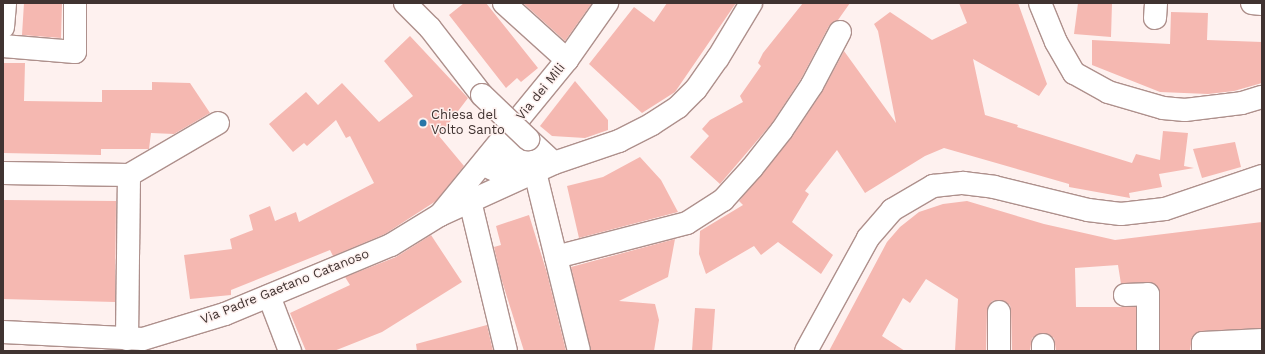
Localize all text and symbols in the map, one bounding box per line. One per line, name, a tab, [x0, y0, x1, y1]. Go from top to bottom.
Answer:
street label: Via dei Mili	[513, 60, 569, 124]
place label: Chiesa del Volto Santo	[431, 108, 505, 139]
marker: Chiesa del Volto Santo	[418, 118, 428, 128]
street label: Via Padre Gaetano Catanoso	[198, 246, 372, 328]

